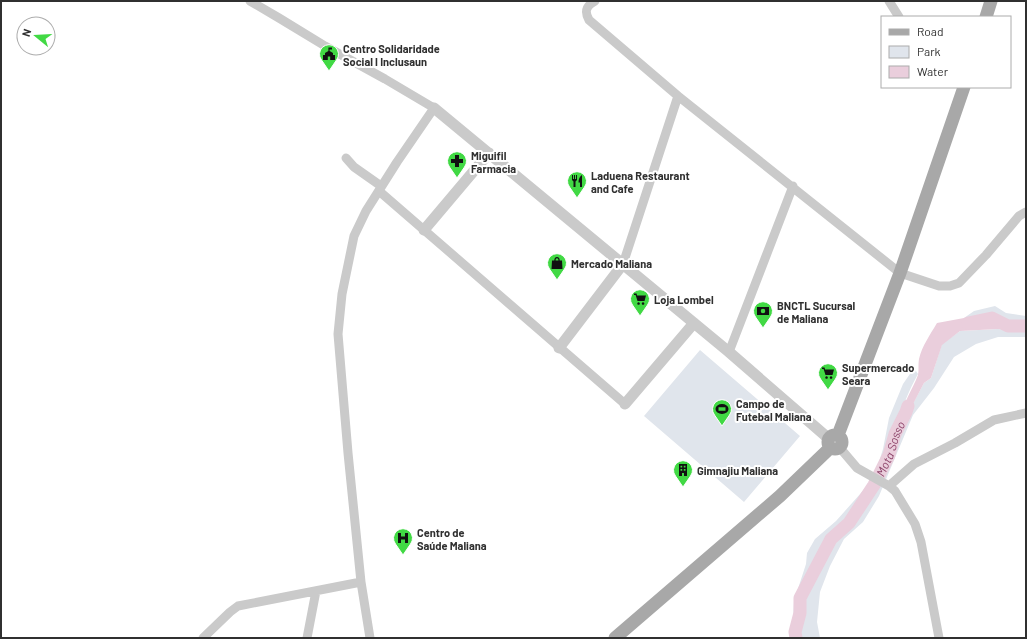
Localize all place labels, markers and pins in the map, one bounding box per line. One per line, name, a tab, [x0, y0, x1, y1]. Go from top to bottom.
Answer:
place label: Centro Solidaridade Social I Inclusaun	[343, 42, 440, 68]
public building icon: Centro Solidaridade Social I Inclusaun	[318, 43, 340, 71]
place label: Miguifil Farmacia	[471, 149, 516, 175]
pharmacy icon: Miguifil Farmacia	[446, 150, 468, 178]
place label: Laduena Restaurant and Cafe	[591, 169, 690, 195]
restaurant icon: Laduena Restaurant and Cafe	[566, 170, 588, 198]
shop icon: Mercado Maliana	[546, 252, 568, 280]
place label: Mercado Maliana	[571, 257, 652, 270]
supermarket icon: Loja Lombel	[629, 288, 651, 316]
place label: Loja Lombel	[654, 293, 714, 306]
place label: BNCTL Sucursal de Maliana	[777, 299, 856, 325]
bank icon: BNCTL Sucursal de Maliana	[752, 300, 774, 328]
place label: Supermercado Seara	[842, 361, 914, 387]
supermarket icon: Supermercado Seara	[817, 362, 839, 390]
place label: Campo de Futebal Maliana	[736, 397, 812, 423]
sports icon: Campo de Futebal Maliana	[711, 398, 733, 426]
building icon: Gimnajiu Maliana	[672, 459, 694, 487]
place label: Gimnajiu Maliana	[697, 464, 778, 477]
place label: Centro de Saúde Maliana	[417, 526, 487, 552]
hospital icon: Centro de Saúde Maliana	[392, 527, 414, 555]

